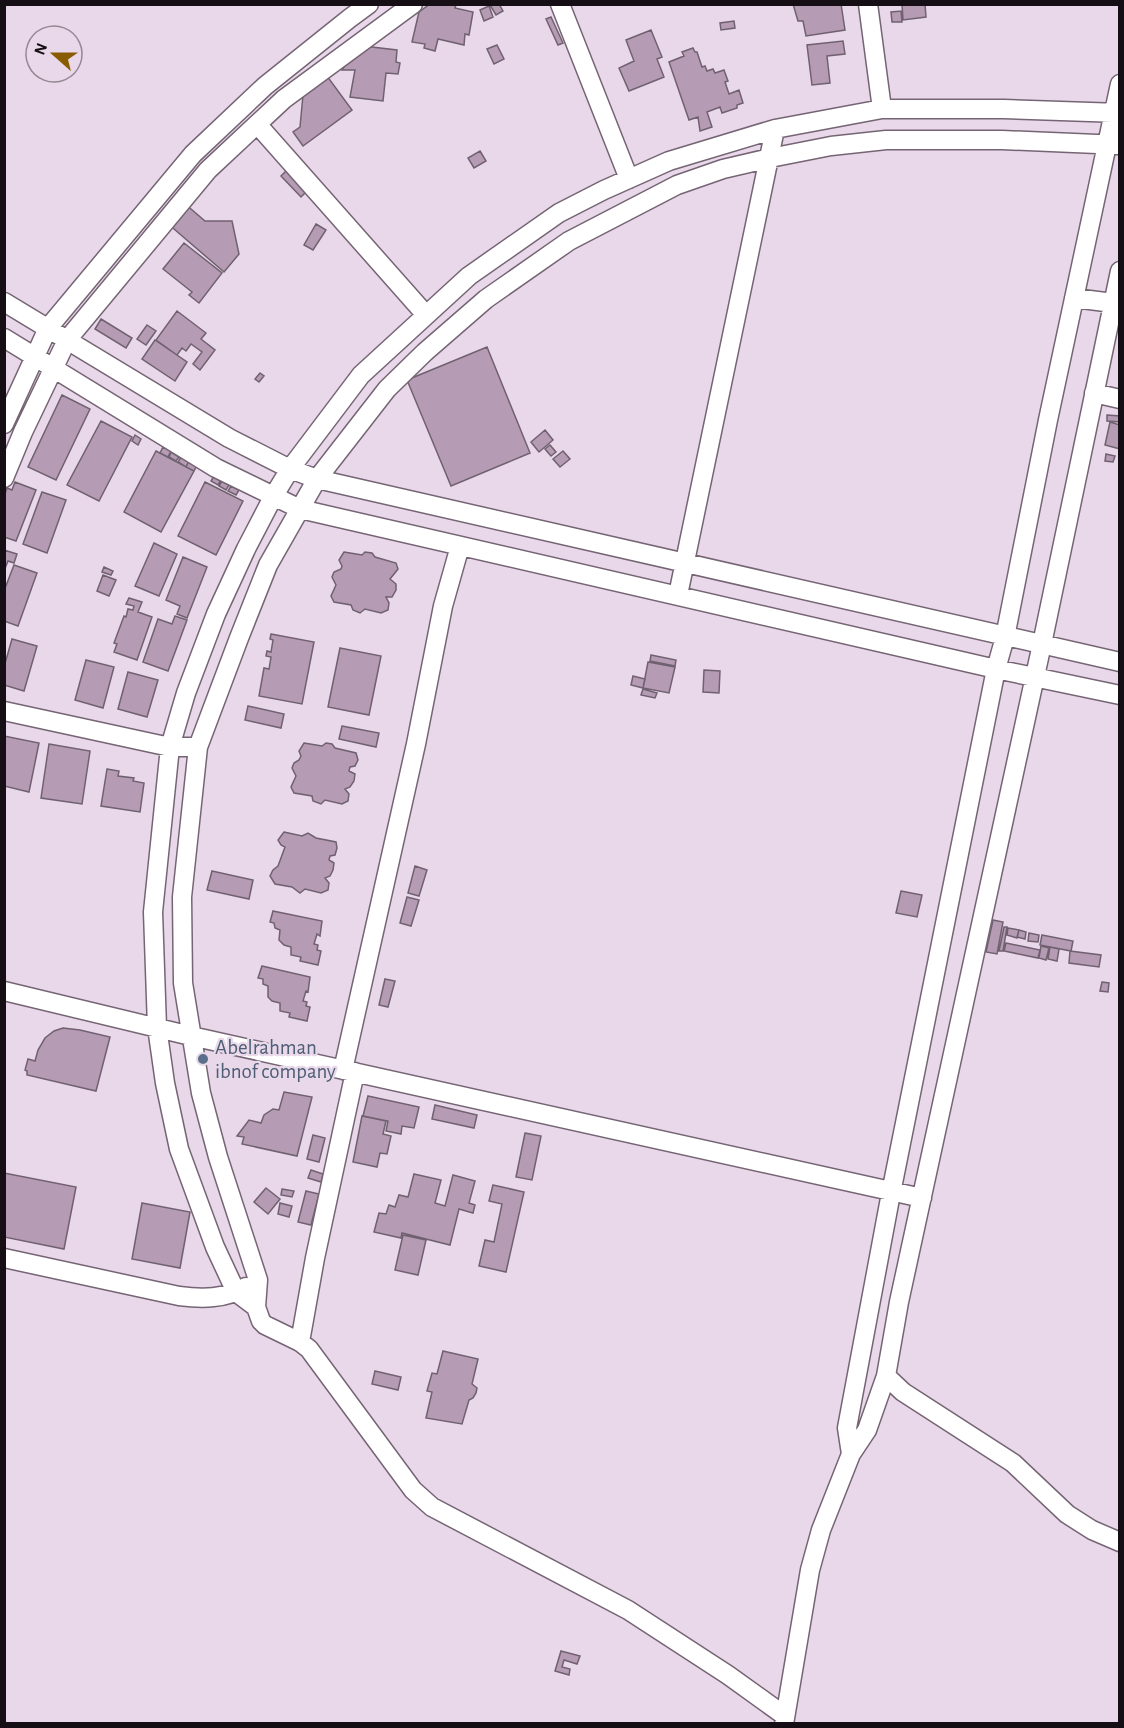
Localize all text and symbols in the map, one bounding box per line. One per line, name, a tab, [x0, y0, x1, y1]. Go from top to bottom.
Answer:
north arrow	[24, 24, 84, 84]
text: N	[31, 41, 50, 57]
place label: Abelrahman ibnof company	[215, 1037, 336, 1082]
marker: Abelrahman ibnof company	[196, 1052, 210, 1066]

